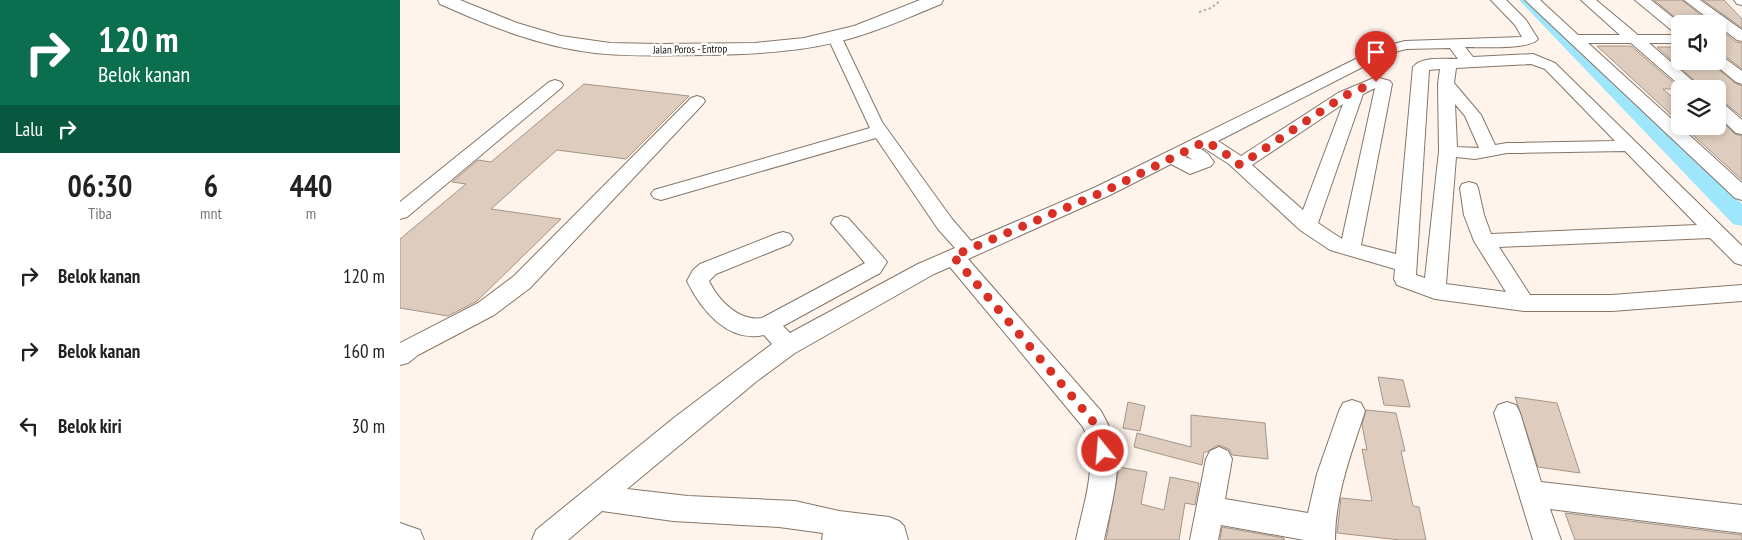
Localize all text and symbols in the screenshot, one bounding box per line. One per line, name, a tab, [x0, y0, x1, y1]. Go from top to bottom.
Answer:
map controls	[1671, 15, 1726, 135]
button: sound	[1671, 15, 1726, 70]
text: 120 m	[98, 16, 179, 62]
icon: right	[15, 20, 80, 85]
pin	[1355, 31, 1397, 82]
icon: arrive	[1362, 38, 1390, 66]
street label: Jalan Poros - Entrop	[652, 41, 727, 57]
text: Belok kanan	[98, 60, 190, 88]
button: layers	[1671, 80, 1726, 135]
icon: right	[53, 115, 81, 143]
text: Lalu	[15, 117, 43, 141]
text: 06:30	[68, 166, 132, 205]
text: 6	[204, 166, 218, 205]
text: 440	[289, 166, 332, 205]
text: Tiba	[88, 203, 112, 223]
text: mnt	[200, 203, 222, 223]
text: m	[306, 203, 316, 223]
icon: right	[15, 262, 43, 290]
text: Belok kanan	[58, 264, 140, 288]
text: 120 m	[343, 264, 385, 288]
icon: right	[15, 337, 43, 365]
text: Belok kanan	[58, 339, 140, 363]
text: 160 m	[343, 339, 385, 363]
icon: left	[15, 412, 43, 440]
text: Belok kiri	[58, 414, 122, 438]
text: 30 m	[352, 414, 385, 438]
position arrow	[1076, 424, 1128, 476]

